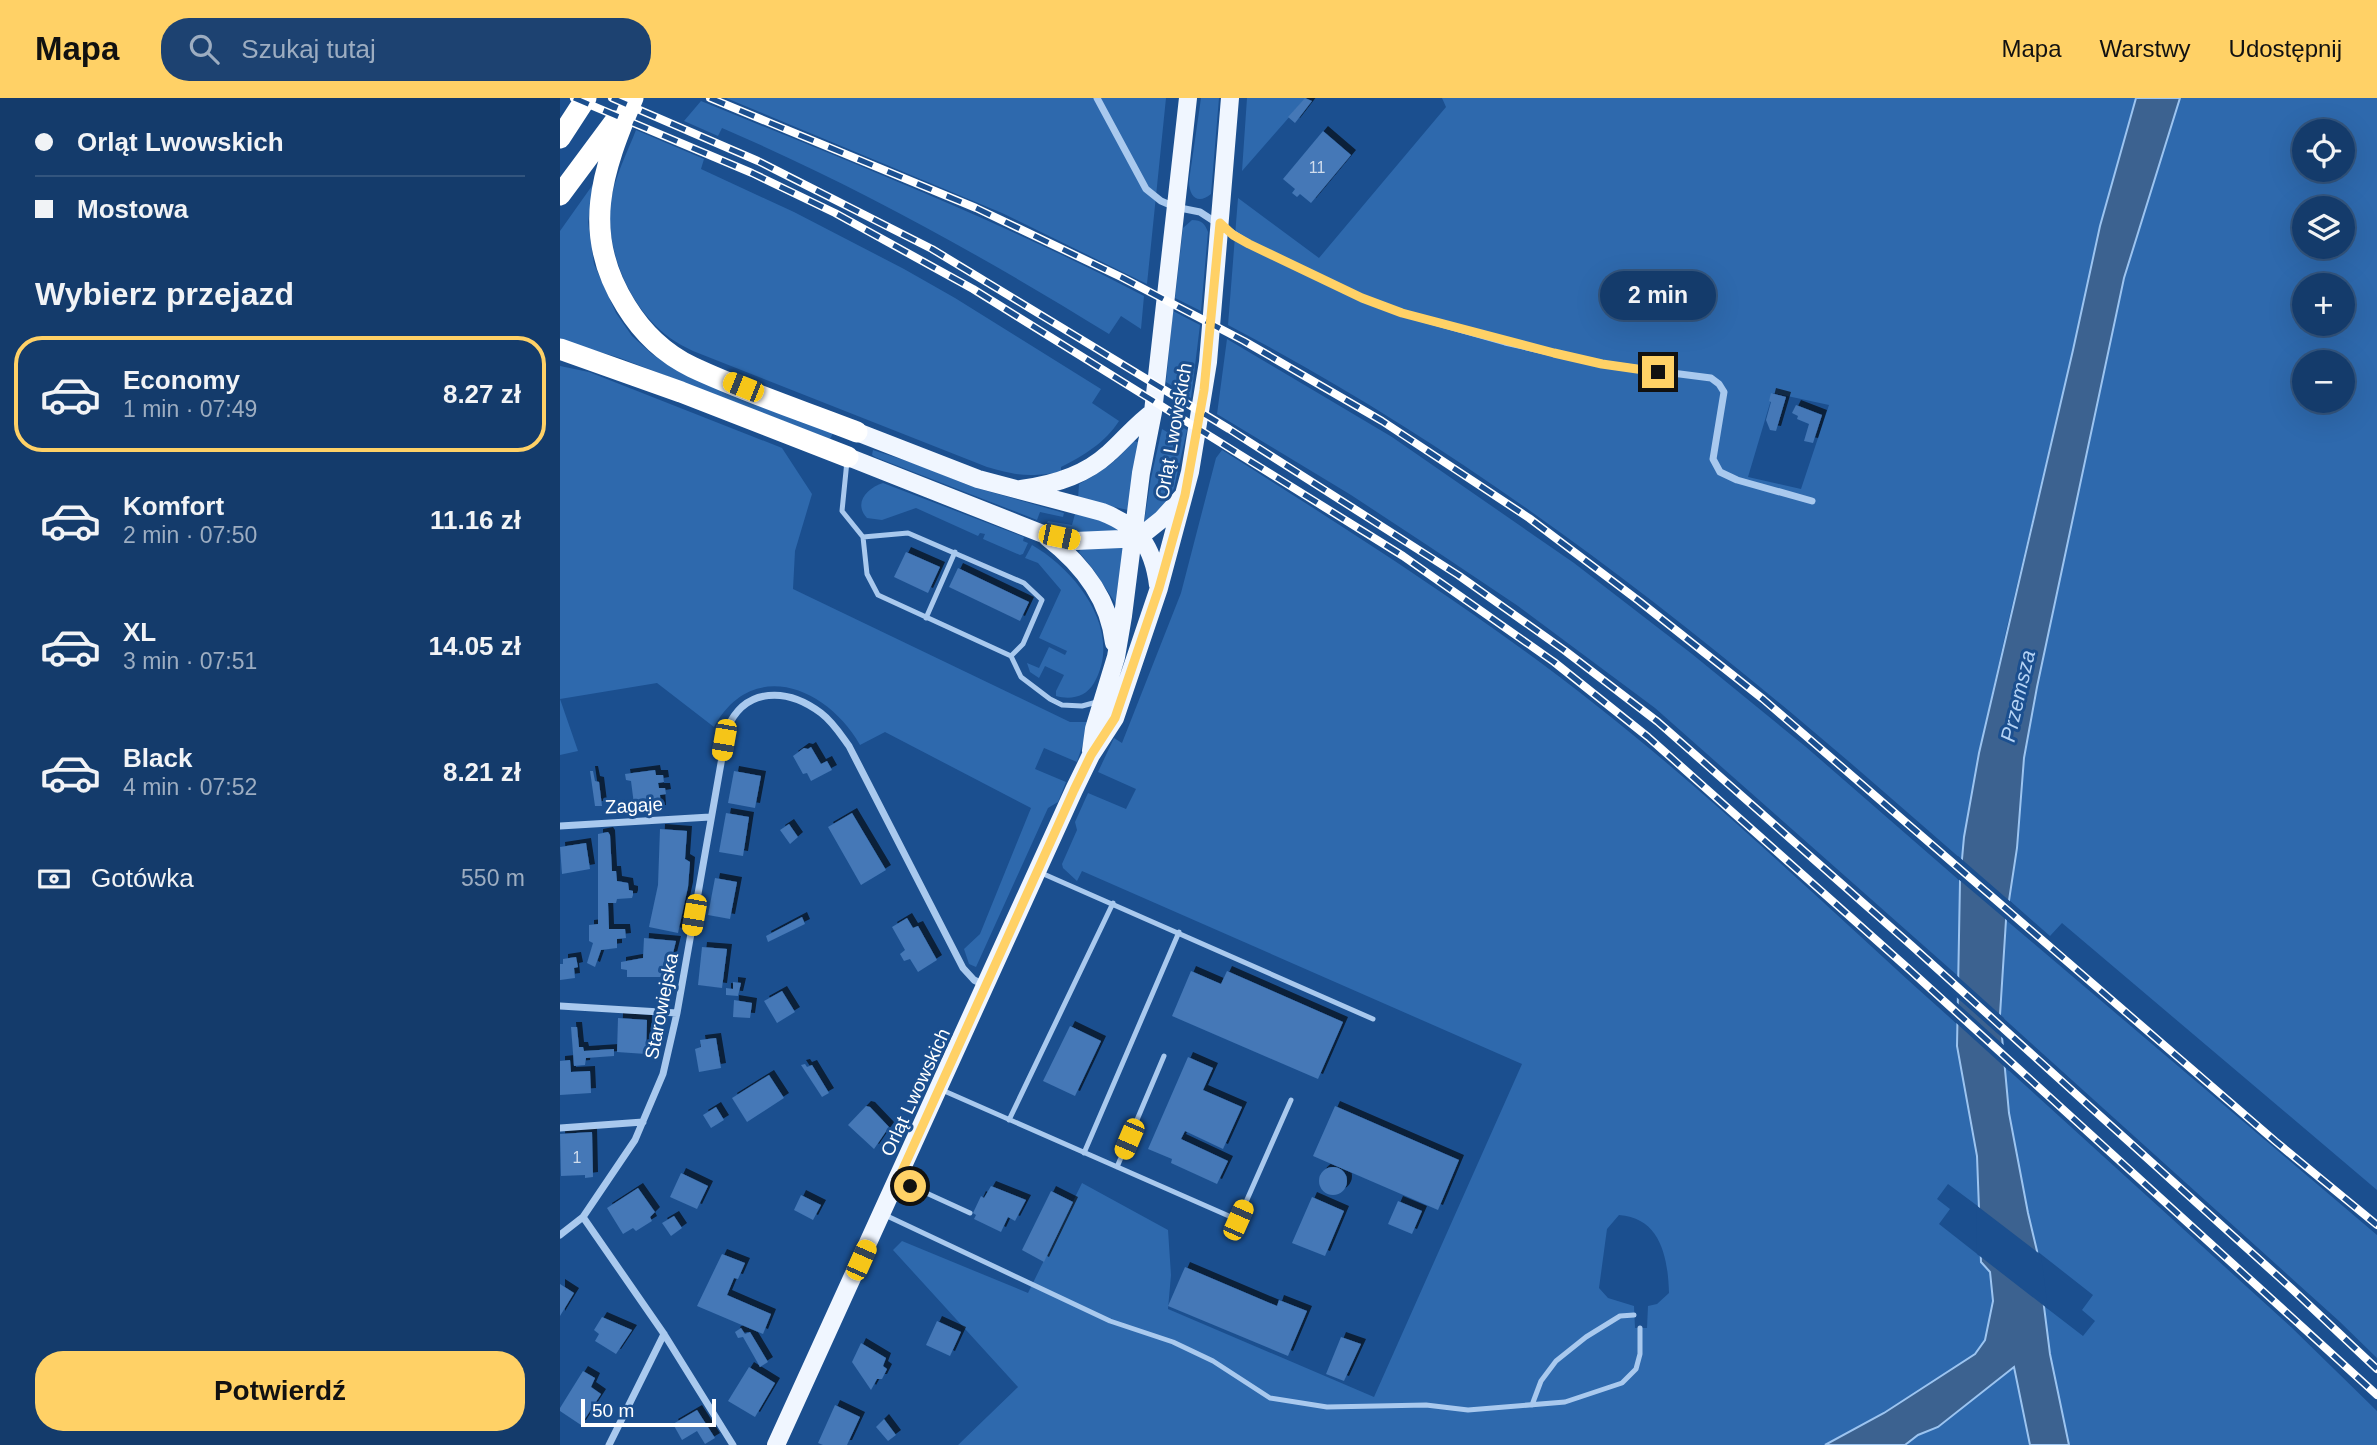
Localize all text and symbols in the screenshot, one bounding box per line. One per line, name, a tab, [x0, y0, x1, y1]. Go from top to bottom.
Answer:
search box	[161, 18, 651, 81]
text: Mapa	[35, 30, 119, 67]
icon: search	[185, 30, 223, 68]
text: Szukaj tutaj	[241, 34, 376, 64]
text: Mapa	[2001, 35, 2061, 62]
text: Warstwy	[2099, 35, 2191, 62]
text: Udostępnij	[2229, 35, 2342, 62]
map controls	[2292, 119, 2355, 413]
button: locate	[2292, 119, 2355, 182]
text: Orląt Lwowskich	[77, 127, 284, 157]
house number: 11	[1309, 159, 1325, 176]
text: Mostowa	[77, 194, 188, 224]
button: layers	[2292, 196, 2355, 259]
callout: 2 min	[1600, 271, 1716, 320]
button: +	[2292, 273, 2355, 336]
text: Wybierz przejazd	[35, 276, 294, 312]
text: 2 min	[1628, 282, 1688, 308]
button: −	[2292, 350, 2355, 413]
route end	[1642, 356, 1674, 388]
street label: Orląt Lwowskich	[1151, 361, 1196, 501]
icon: car	[39, 363, 102, 426]
text: Economy	[123, 365, 240, 395]
car	[720, 369, 767, 405]
text: 8.27 zł	[443, 379, 521, 409]
text: 1 min · 07:49	[123, 396, 257, 422]
icon: car	[39, 489, 102, 552]
text: Komfort	[123, 491, 224, 521]
text: 11.16 zł	[430, 505, 521, 535]
text: 2 min · 07:50	[123, 522, 257, 548]
car	[1037, 522, 1082, 552]
icon: car	[39, 615, 102, 678]
text: XL	[123, 617, 156, 647]
text: 14.05 zł	[428, 631, 521, 661]
text: 3 min · 07:51	[123, 648, 257, 674]
water label: Przemsza	[1996, 648, 2039, 744]
car	[711, 717, 738, 763]
icon: car	[39, 741, 102, 804]
text: Black	[123, 743, 192, 773]
text: 8.21 zł	[443, 757, 521, 787]
text: 4 min · 07:52	[123, 774, 257, 800]
street label: Zagaje	[604, 793, 664, 818]
icon: cash	[35, 860, 73, 898]
text: Gotówka	[91, 863, 194, 893]
text: 550 m	[461, 865, 525, 891]
car	[681, 892, 708, 938]
street label: Starowiejska	[641, 951, 682, 1061]
street label: Orląt Lwowskich	[877, 1025, 954, 1159]
car	[1112, 1116, 1147, 1162]
house number: 1	[573, 1149, 582, 1166]
route start	[894, 1170, 926, 1202]
car	[1220, 1197, 1257, 1243]
car	[843, 1237, 880, 1283]
button: Potwierdź	[35, 1351, 525, 1431]
scale bar	[581, 1396, 716, 1428]
text: 50 m	[592, 1400, 634, 1421]

